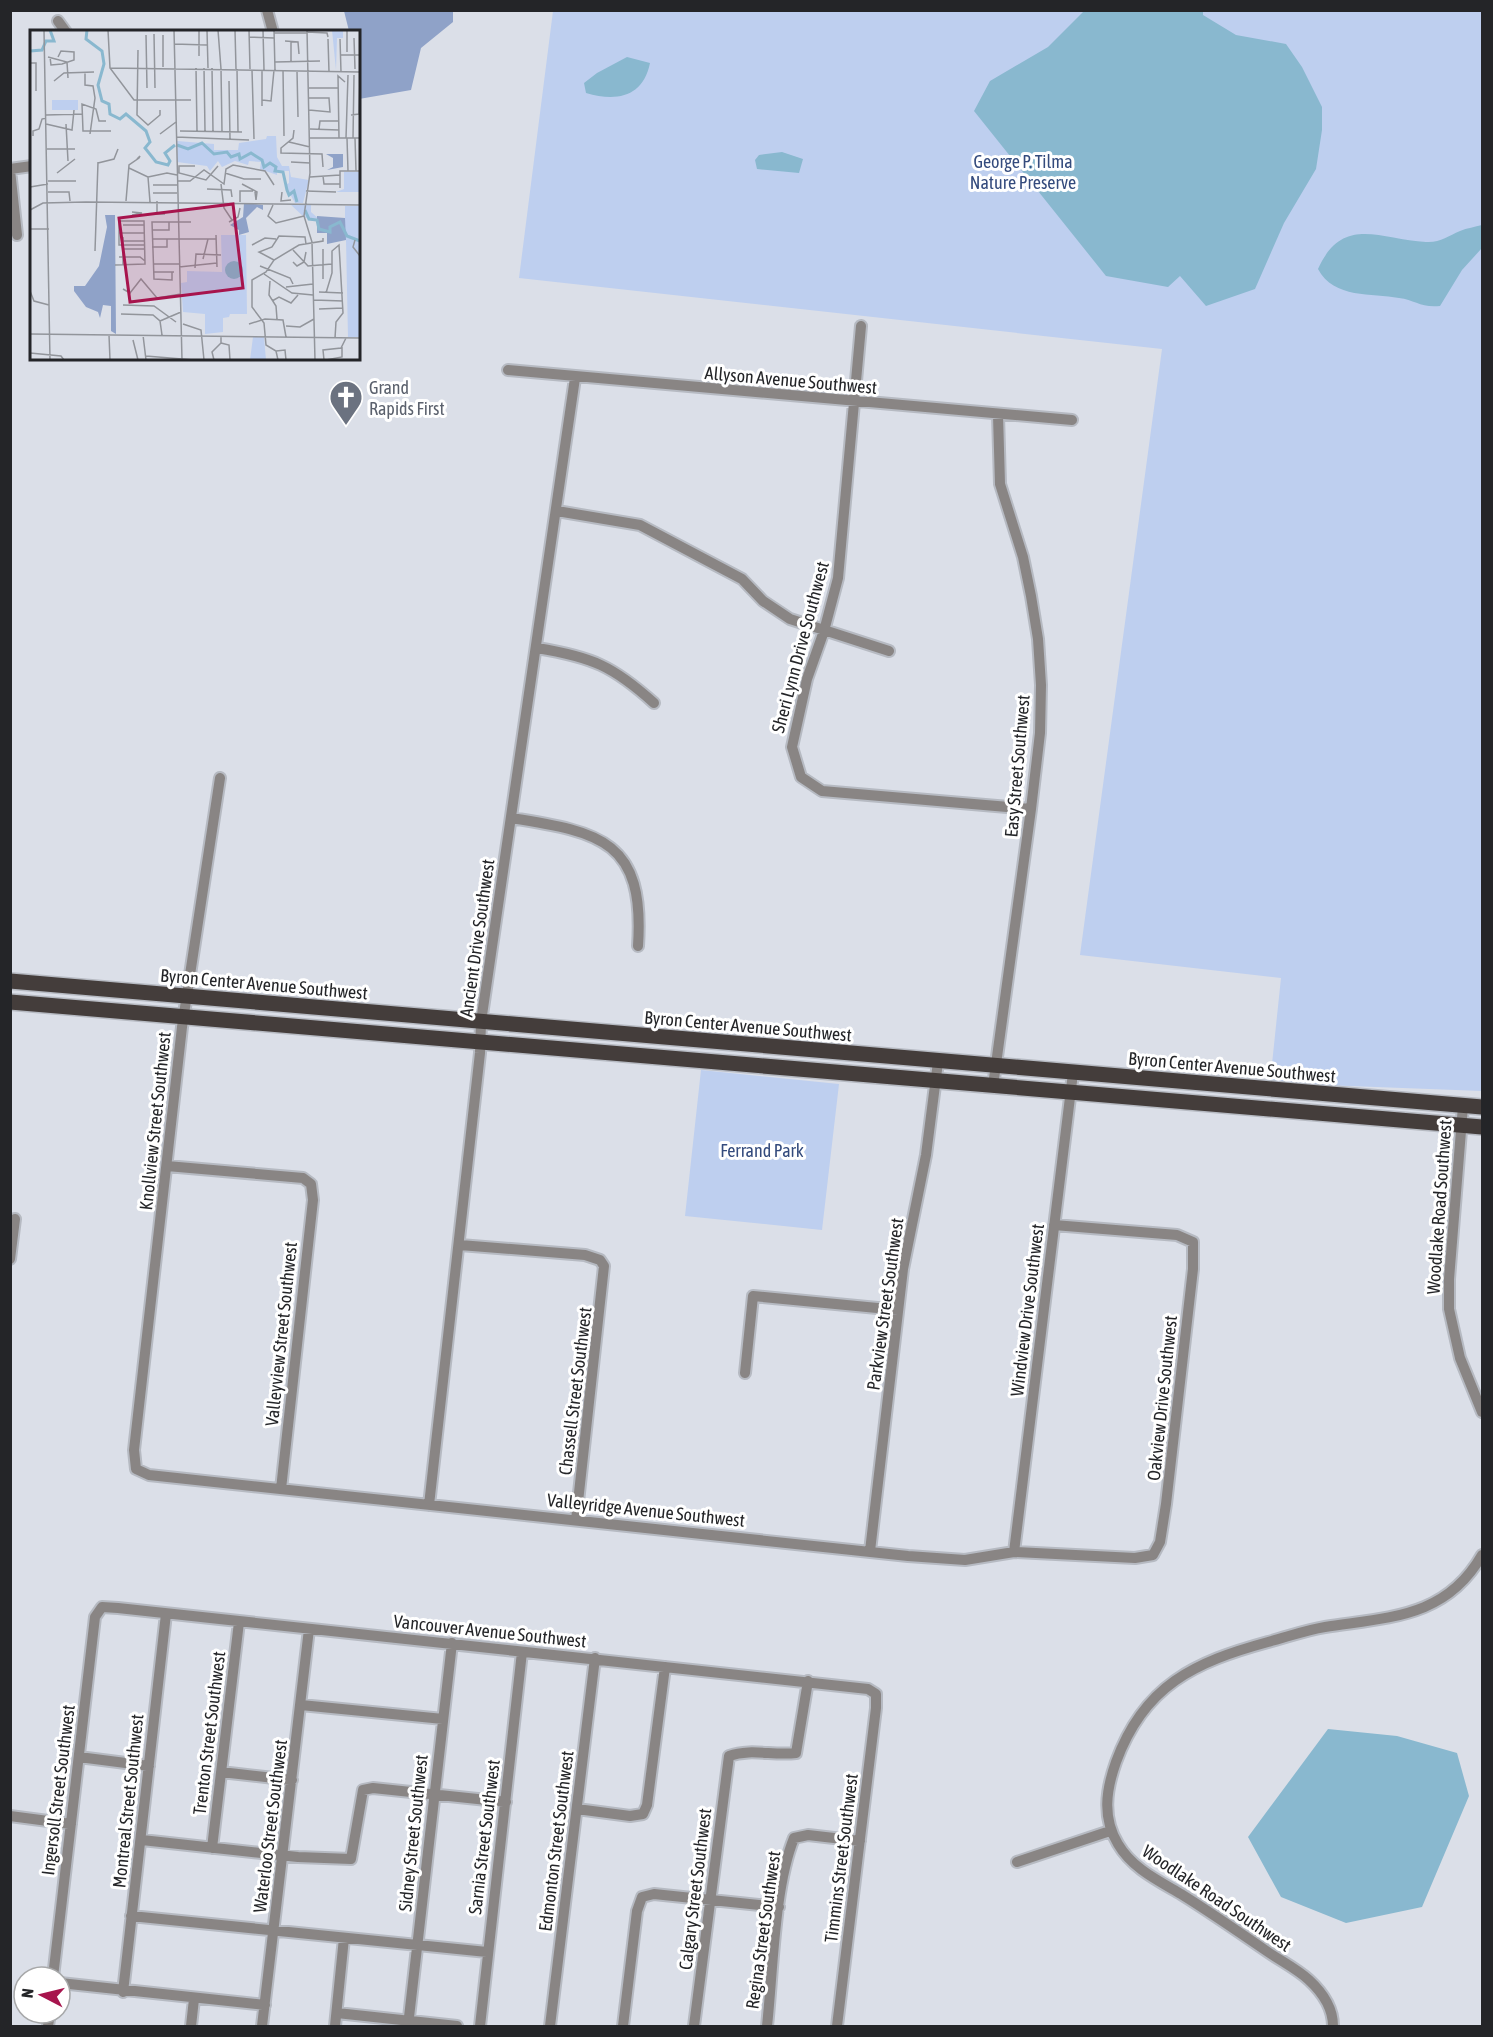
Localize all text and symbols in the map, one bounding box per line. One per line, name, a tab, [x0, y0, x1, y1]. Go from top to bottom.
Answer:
inset map	[30, 30, 360, 360]
park label: George P. Tilma Nature Preserve	[970, 151, 1076, 193]
street label: Allyson Avenue Southwest	[704, 362, 878, 398]
place label: Grand Rapids First	[369, 377, 445, 419]
church icon: Grand Rapids First	[328, 379, 364, 426]
street label: Sheri Lynn Drive Southwest	[767, 559, 833, 735]
street label: Easy Street Southwest	[1000, 694, 1034, 838]
street label: Ancient Drive Southwest	[456, 858, 498, 1018]
street label: Byron Center Avenue Southwest	[159, 964, 369, 1004]
street label: Byron Center Avenue Southwest	[643, 1006, 853, 1046]
street label: Knollview Street Southwest	[135, 1031, 175, 1211]
street label: Byron Center Avenue Southwest	[1127, 1047, 1337, 1087]
street label: Woodlake Road Southwest	[1422, 1119, 1456, 1295]
park label: Ferrand Park	[720, 1140, 804, 1161]
street label: Parkview Street Southwest	[863, 1217, 907, 1391]
street label: Windview Drive Southwest	[1006, 1223, 1048, 1397]
street label: Valleyview Street Southwest	[261, 1241, 301, 1427]
street label: Chassell Street Southwest	[554, 1306, 596, 1476]
street label: Oakview Drive Southwest	[1143, 1314, 1181, 1482]
street label: Valleyridge Avenue Southwest	[546, 1489, 746, 1531]
street label: Vancouver Avenue Southwest	[393, 1610, 587, 1652]
street label: Trenton Street Southwest	[189, 1650, 229, 1816]
street label: Ingersoll Street Southwest	[37, 1703, 79, 1877]
street label: Montreal Street Southwest	[108, 1713, 148, 1889]
street label: Waterloo Street Southwest	[249, 1738, 291, 1914]
street label: Edmonton Street Southwest	[534, 1749, 578, 1933]
street label: Sidney Street Southwest	[394, 1753, 432, 1913]
street label: Sarnia Street Southwest	[464, 1758, 504, 1916]
street label: Timmins Street Southwest	[820, 1772, 862, 1944]
street label: Calgary Street Southwest	[675, 1807, 715, 1971]
street label: Woodlake Road Southwest	[1139, 1840, 1295, 1956]
street label: Regina Street Southwest	[742, 1850, 784, 2010]
north arrow	[12, 1965, 72, 2025]
text: N	[18, 1987, 37, 1999]

